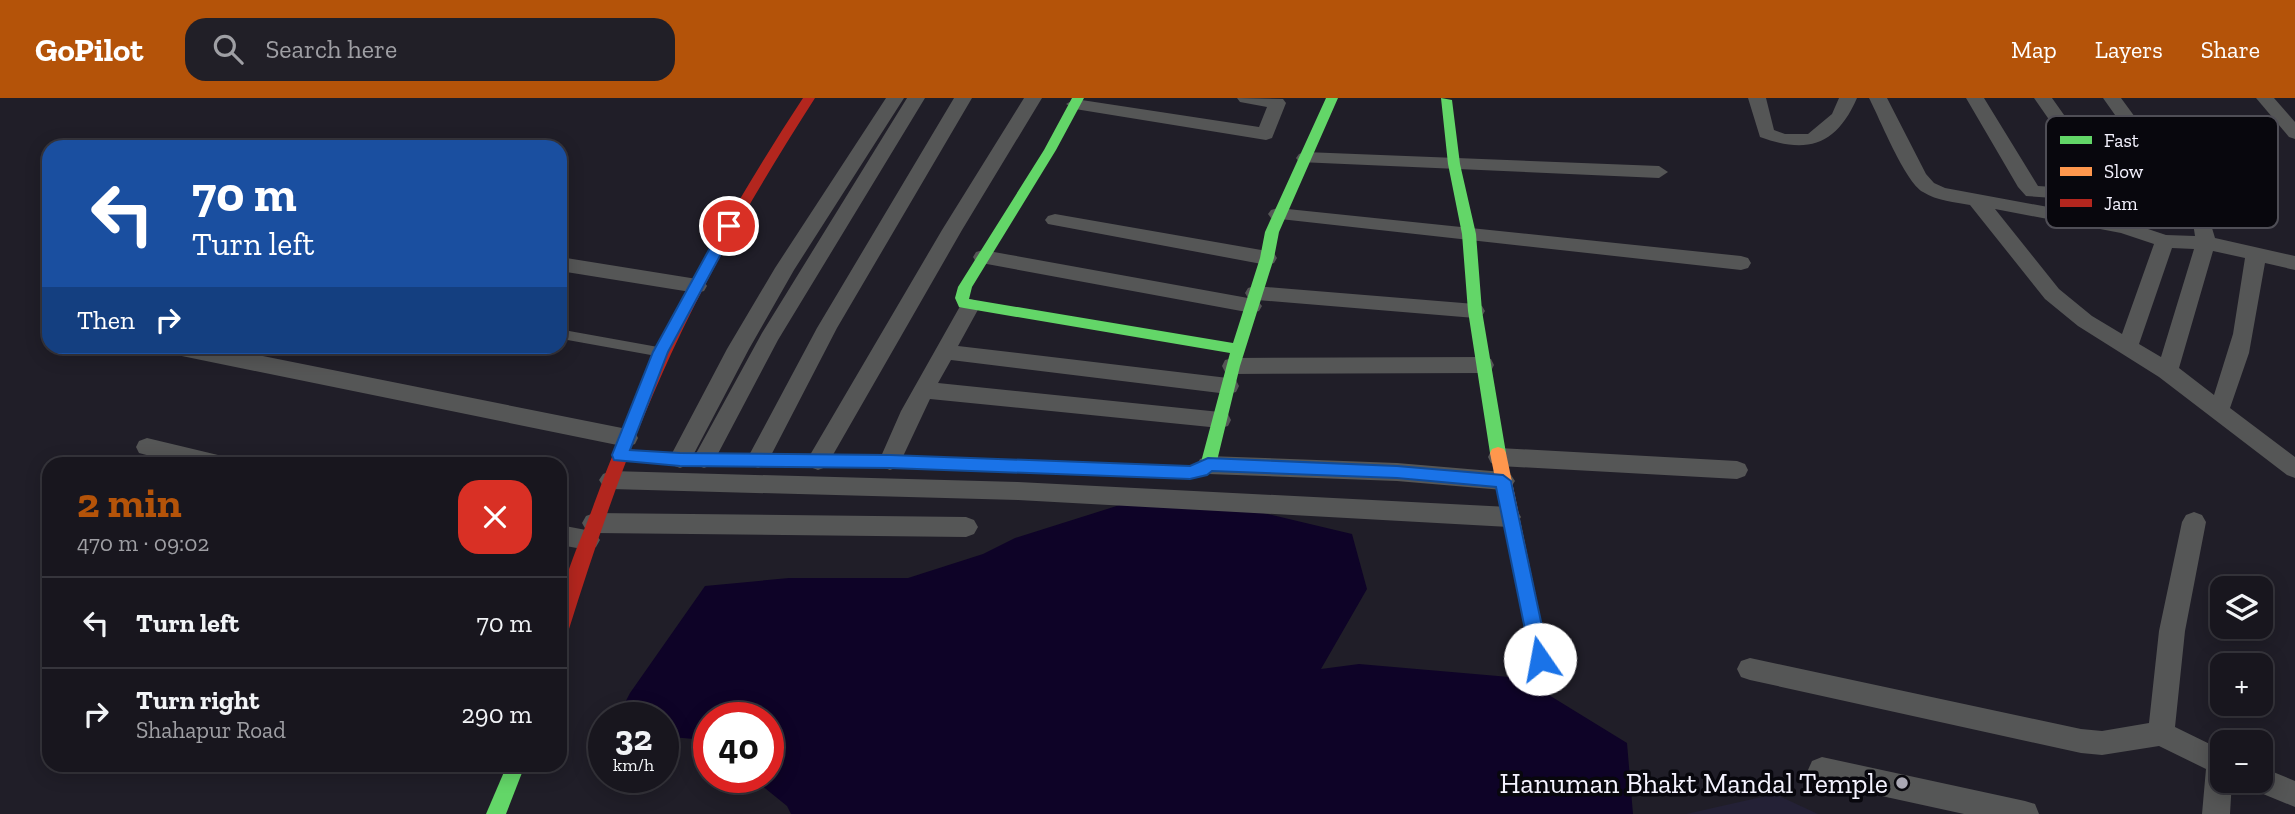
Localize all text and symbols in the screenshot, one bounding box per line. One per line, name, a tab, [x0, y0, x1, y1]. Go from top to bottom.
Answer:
search box	[185, 18, 675, 81]
text: GoPilot	[35, 30, 143, 69]
icon: search	[209, 30, 247, 68]
text: Search here	[265, 33, 397, 65]
text: Map	[2011, 35, 2057, 64]
text: Layers	[2095, 35, 2163, 64]
text: Share	[2201, 35, 2260, 64]
legend	[2046, 116, 2278, 228]
text: Fast	[2104, 129, 2139, 152]
text: Slow	[2104, 160, 2144, 183]
text: 70 m	[192, 165, 297, 224]
icon: left	[77, 168, 168, 259]
text: Jam	[2104, 192, 2138, 215]
pin	[699, 196, 759, 256]
icon: arrive	[710, 207, 748, 245]
text: Turn left	[192, 225, 314, 263]
icon: right	[149, 301, 187, 339]
text: Then	[77, 304, 135, 336]
text: 2 min	[77, 477, 182, 528]
button: close	[458, 480, 532, 554]
text: 470 m · 09:02	[77, 529, 209, 557]
map controls	[2210, 576, 2273, 793]
button: layers	[2210, 576, 2273, 639]
icon: left	[77, 604, 115, 642]
text: Turn left	[136, 607, 239, 639]
text: 70 m	[476, 607, 532, 639]
position arrow	[1503, 622, 1577, 696]
button: +	[2210, 653, 2273, 716]
text: Turn right	[136, 684, 259, 716]
icon: right	[77, 695, 115, 733]
text: 290 m	[461, 698, 532, 730]
speed limit sign: 40	[693, 702, 784, 793]
text: Shahapur Road	[136, 716, 286, 744]
text: 32	[615, 717, 652, 759]
button: −	[2210, 730, 2273, 793]
text: km/h	[613, 754, 654, 776]
place label: Hanuman Bhakt Mandal Temple	[1499, 767, 1888, 800]
marker: Hanuman Bhakt Mandal Temple	[1894, 775, 1910, 791]

